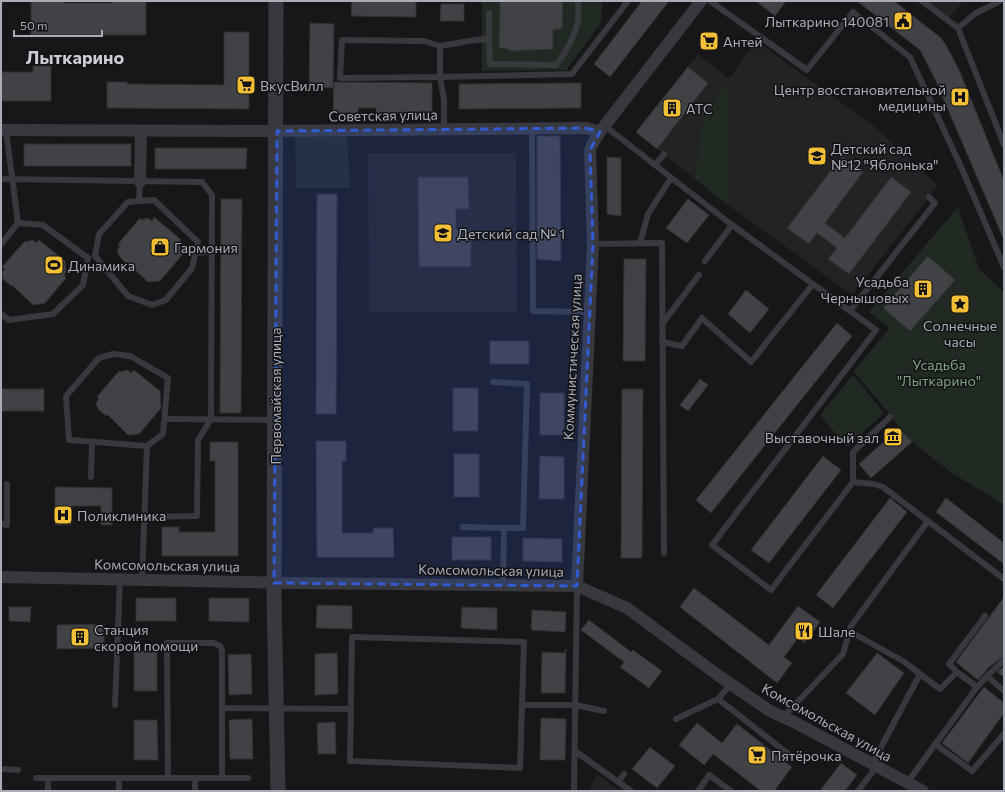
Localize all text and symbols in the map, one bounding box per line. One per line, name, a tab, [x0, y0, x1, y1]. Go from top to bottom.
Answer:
public building icon: Лыткарино 140081	[892, 10, 914, 32]
scale bar	[14, 12, 102, 38]
place label: Лыткарино 140081	[765, 13, 889, 30]
text: 50 m	[20, 18, 48, 32]
supermarket icon: Антей	[698, 30, 720, 52]
place label: Антей	[723, 33, 763, 50]
district label: Лыткарино	[26, 46, 124, 68]
supermarket icon: ВкусВилл	[235, 74, 257, 96]
place label: ВкусВилл	[260, 77, 324, 94]
place label: Центр восстановительной медицины	[774, 81, 946, 114]
hospital icon: Центр восстановительной медицины	[949, 86, 971, 108]
building icon: АТС	[661, 97, 683, 119]
place label: АТС	[686, 100, 713, 117]
street label: Советская улица	[328, 106, 438, 124]
place label: Детский сад №12 "Яблонька"	[831, 140, 938, 173]
school or university icon: Детский сад №12 "Яблонька"	[806, 145, 828, 167]
school or university icon: Детский сад № 1	[432, 222, 454, 244]
place label: Детский сад № 1	[457, 225, 565, 242]
shop icon: Гармония	[149, 236, 171, 258]
place label: Гармония	[174, 239, 238, 256]
sports icon: Динамика	[43, 254, 65, 276]
place label: Динамика	[68, 257, 135, 274]
street label: Коммунистическая улица	[559, 273, 585, 441]
place label: Усадьба Чернышовых	[821, 273, 910, 306]
building icon: Усадьба Чернышовых	[912, 278, 934, 300]
place icon: Солнечные часы	[949, 293, 971, 315]
place label: Солнечные часы	[923, 317, 997, 350]
street label: Первомайская улица	[267, 327, 284, 465]
park label: Усадьба "Лыткарино"	[897, 356, 981, 389]
museum icon: Выставочный зал	[882, 426, 904, 448]
place label: Выставочный зал	[765, 429, 879, 446]
hospital icon: Поликлиника	[52, 504, 74, 526]
place label: Поликлиника	[77, 507, 166, 524]
street label: Комсомольская улица	[94, 555, 240, 575]
street label: Комсомольская улица	[418, 560, 564, 580]
restaurant icon: Шале	[793, 620, 815, 642]
place label: Станция скорой помощи	[94, 621, 198, 654]
place label: Шале	[818, 623, 855, 640]
building icon: Станция скорой помощи	[69, 626, 91, 648]
street label: Комсомольская улица	[759, 679, 895, 765]
supermarket icon: Пятёрочка	[746, 744, 768, 766]
place label: Пятёрочка	[771, 747, 841, 764]

